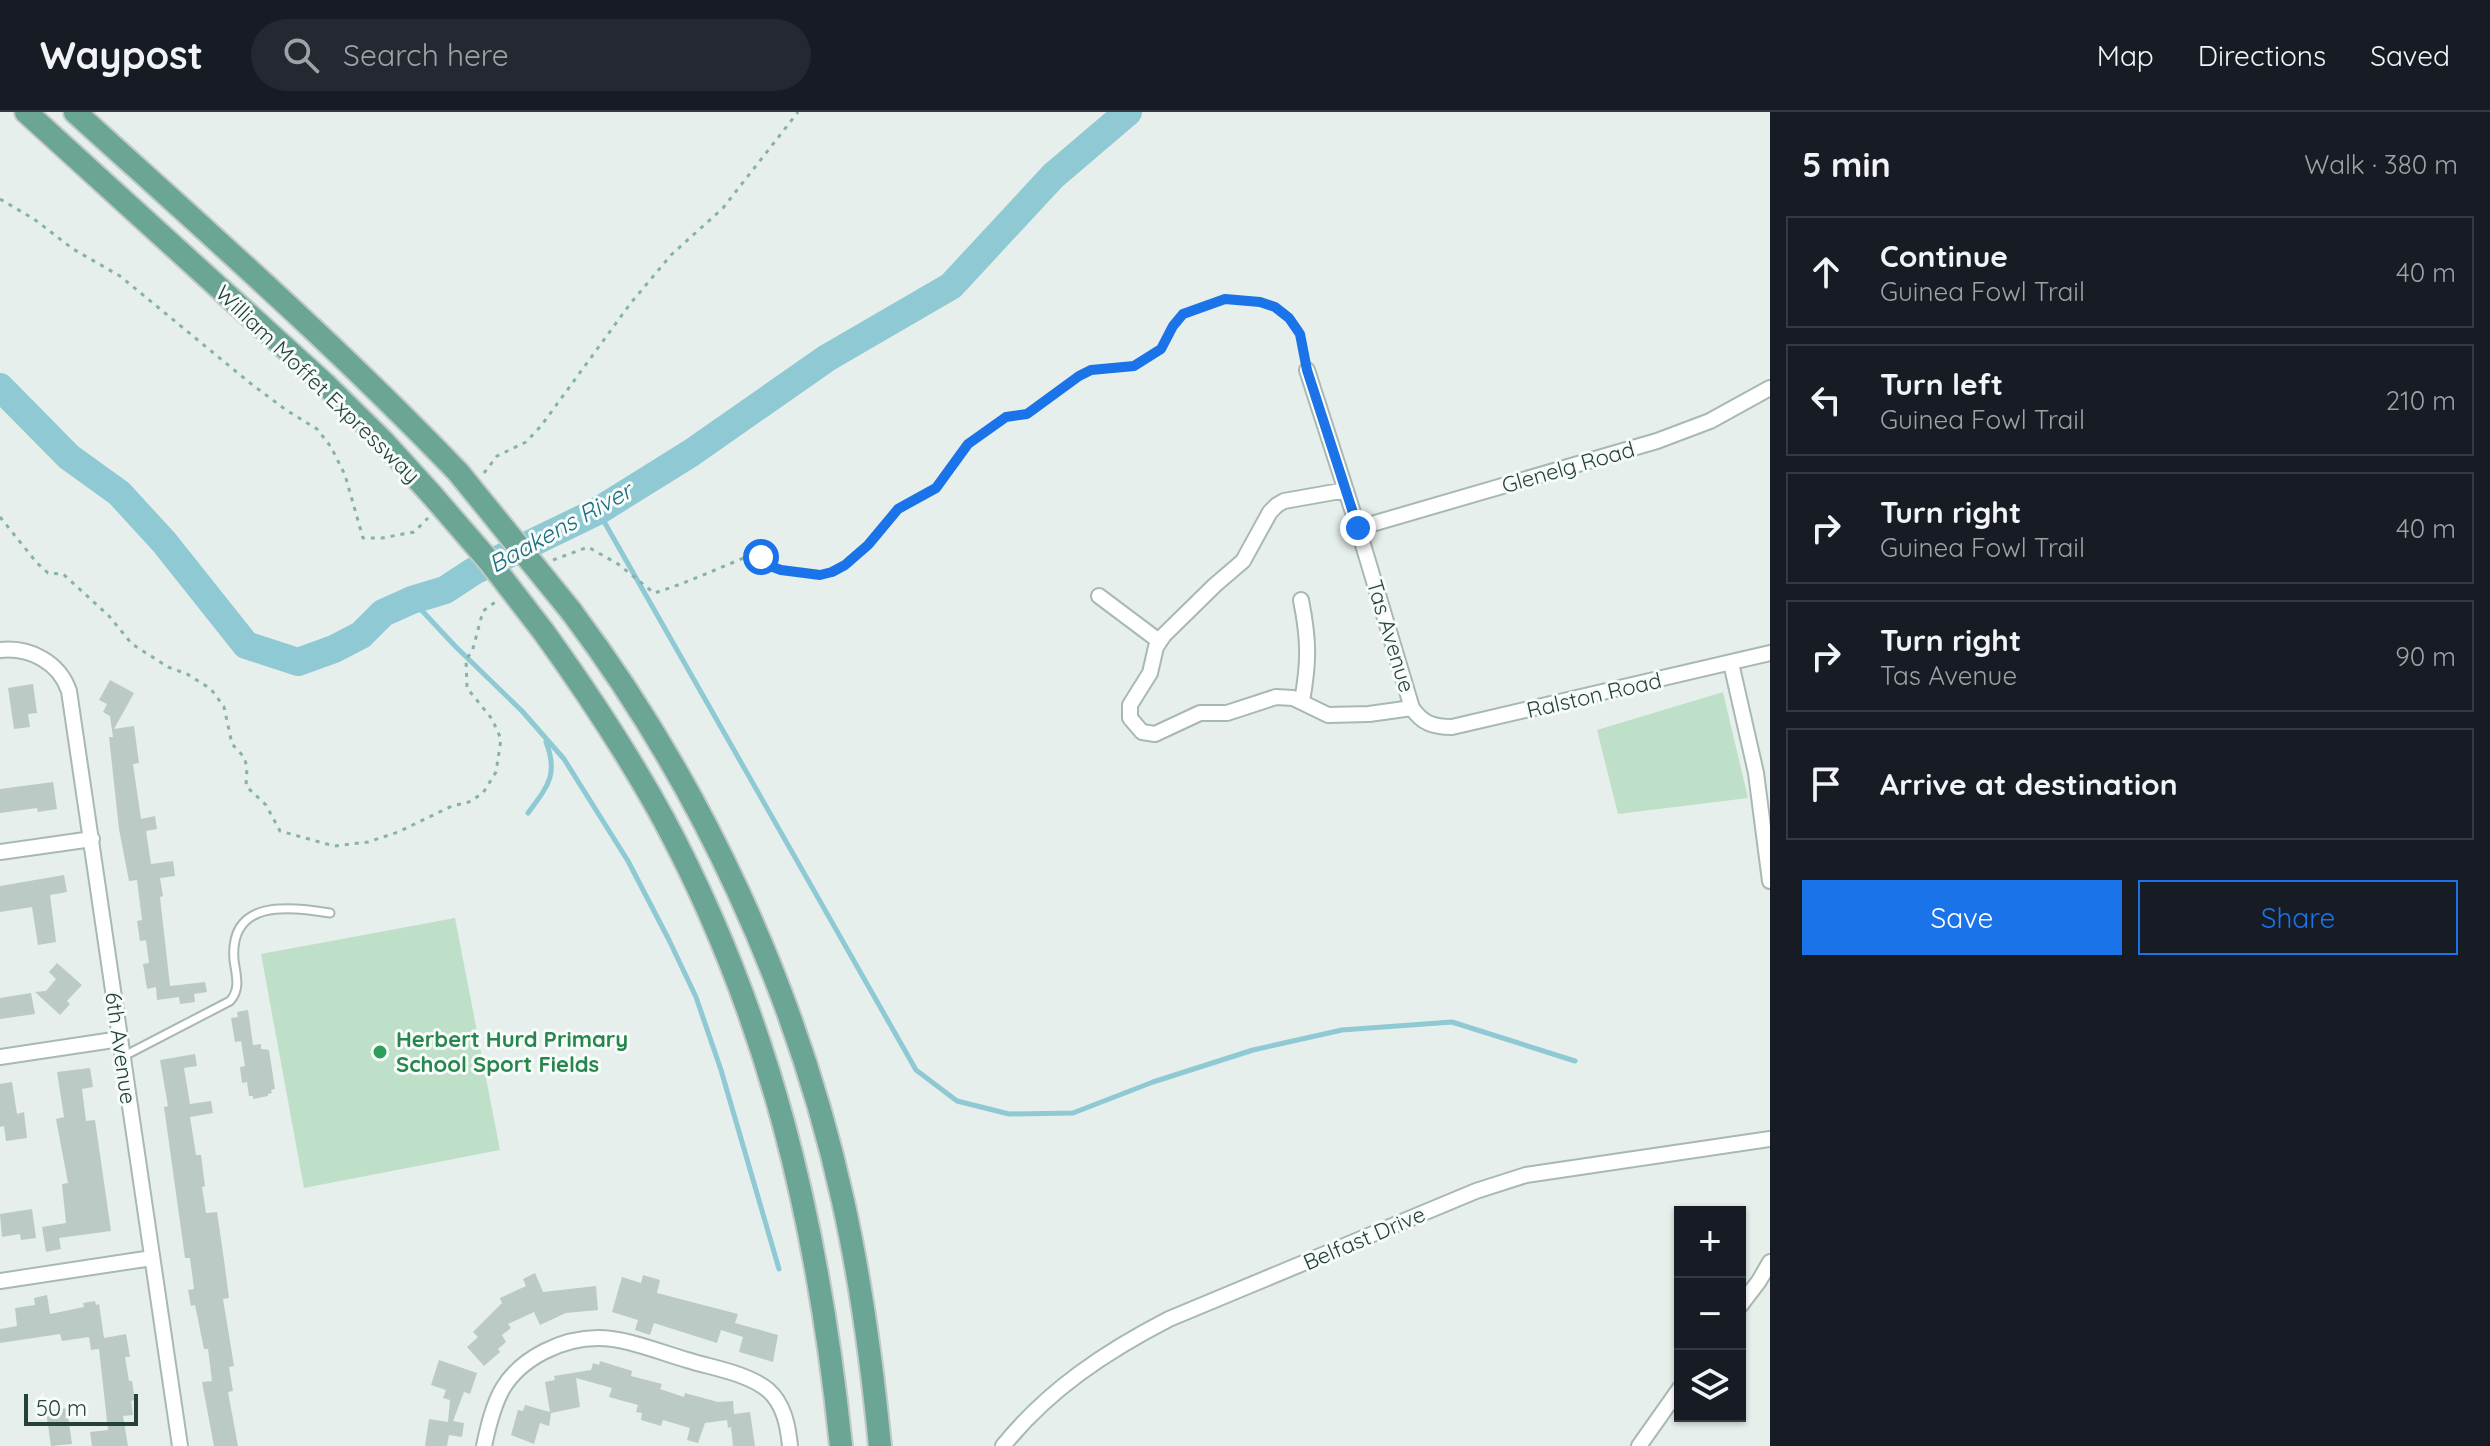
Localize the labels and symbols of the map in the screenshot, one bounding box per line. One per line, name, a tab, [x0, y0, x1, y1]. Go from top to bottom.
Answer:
street label: William Moffet Expressway	[210, 279, 426, 489]
street label: Glenelg Road	[1498, 435, 1638, 499]
water label: Baakens River	[483, 474, 639, 579]
route end	[1340, 510, 1376, 546]
route start	[743, 539, 779, 575]
street label: Tas Avenue	[1361, 576, 1421, 696]
street label: Ralston Road	[1524, 666, 1664, 724]
street label: 6th Avenue	[99, 990, 143, 1106]
place label: Herbert Hurd Primary School Sport Fields	[396, 1025, 628, 1078]
marker: Herbert Hurd Primary School Sport Fields	[371, 1043, 389, 1061]
street label: Belfast Drive	[1299, 1200, 1429, 1276]
scale bar	[24, 1390, 138, 1426]

